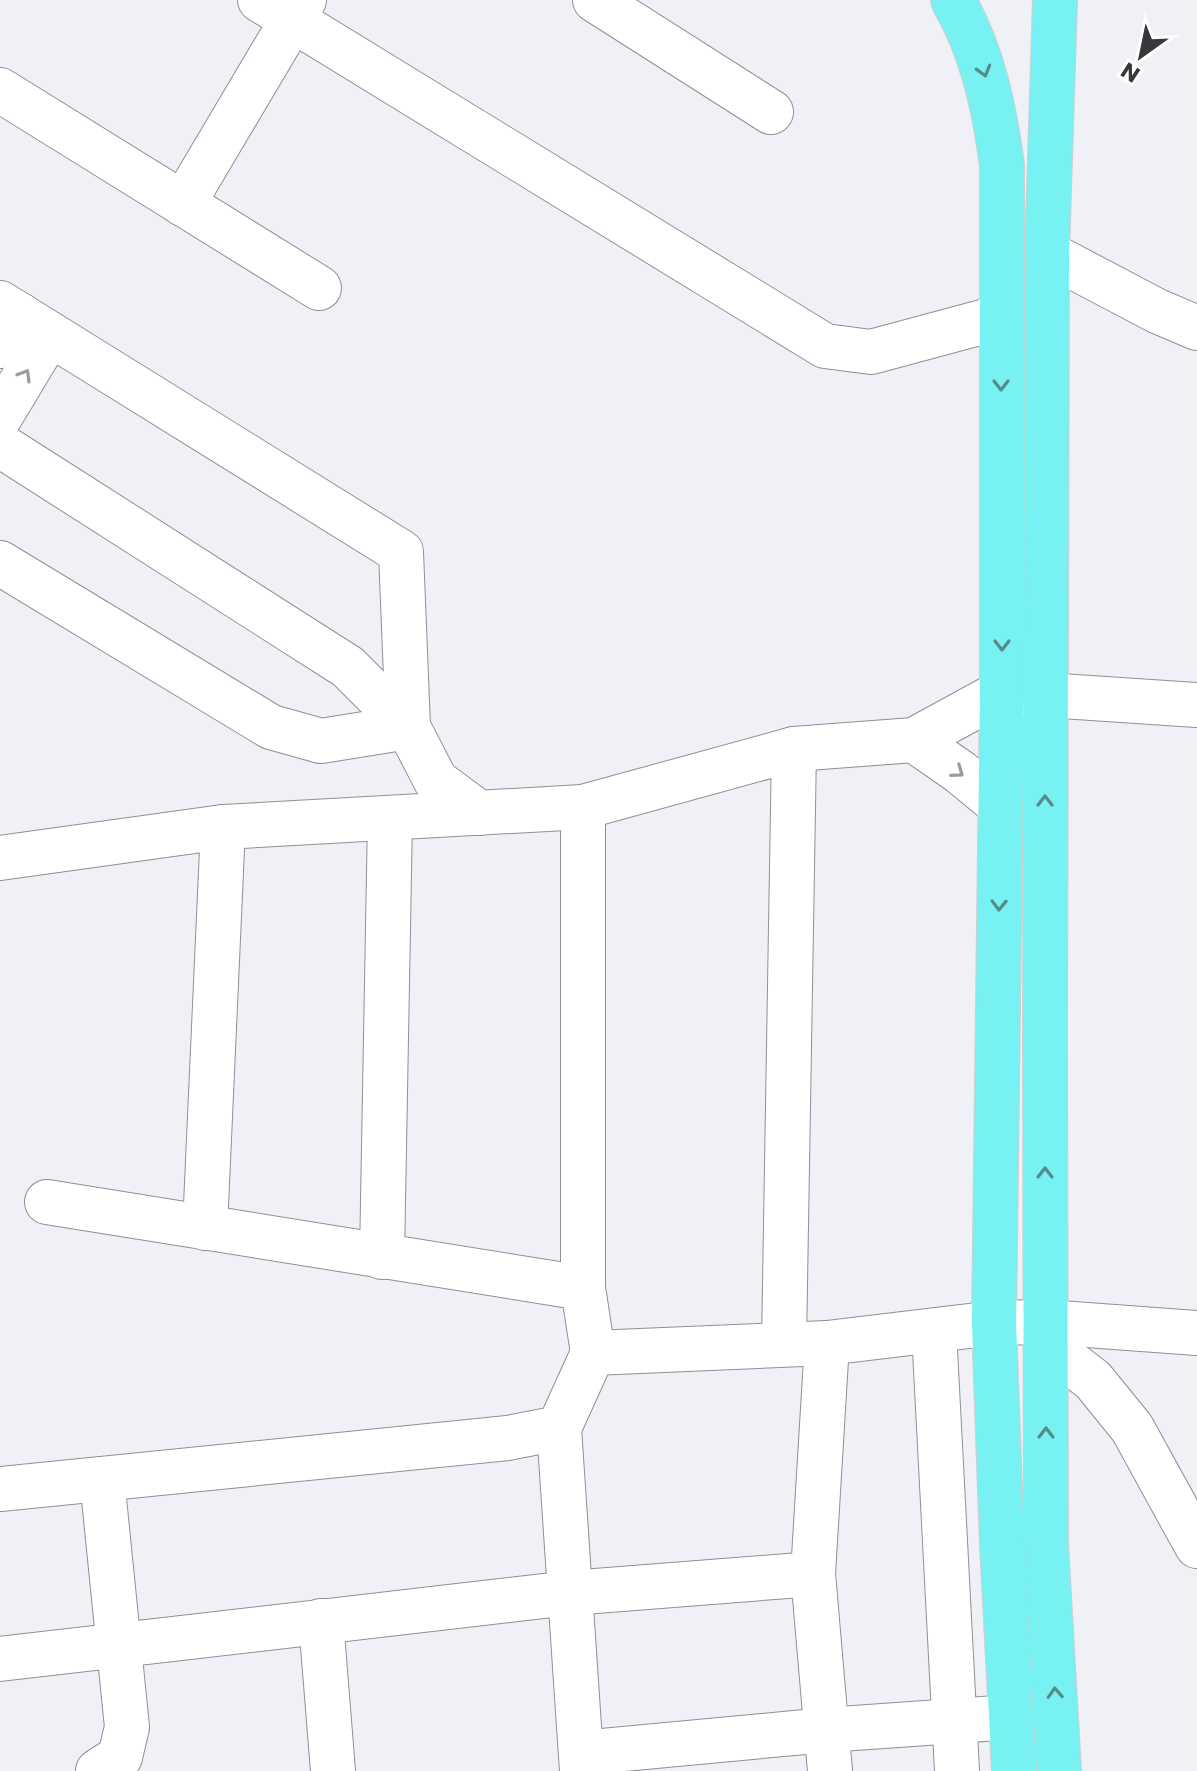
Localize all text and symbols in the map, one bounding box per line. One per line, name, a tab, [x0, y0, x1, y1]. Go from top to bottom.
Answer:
north arrow	[1101, 16, 1181, 96]
text: N	[1115, 55, 1146, 90]
one-way arrow	[975, 64, 991, 78]
one-way arrow	[15, 369, 31, 384]
one-way arrow	[992, 379, 1010, 392]
one-way arrow	[993, 639, 1011, 652]
one-way arrow	[949, 762, 964, 776]
one-way arrow	[1036, 794, 1054, 807]
one-way arrow	[990, 899, 1008, 912]
one-way arrow	[1036, 1166, 1054, 1179]
one-way arrow	[1037, 1426, 1055, 1439]
one-way arrow	[1047, 1686, 1064, 1699]

